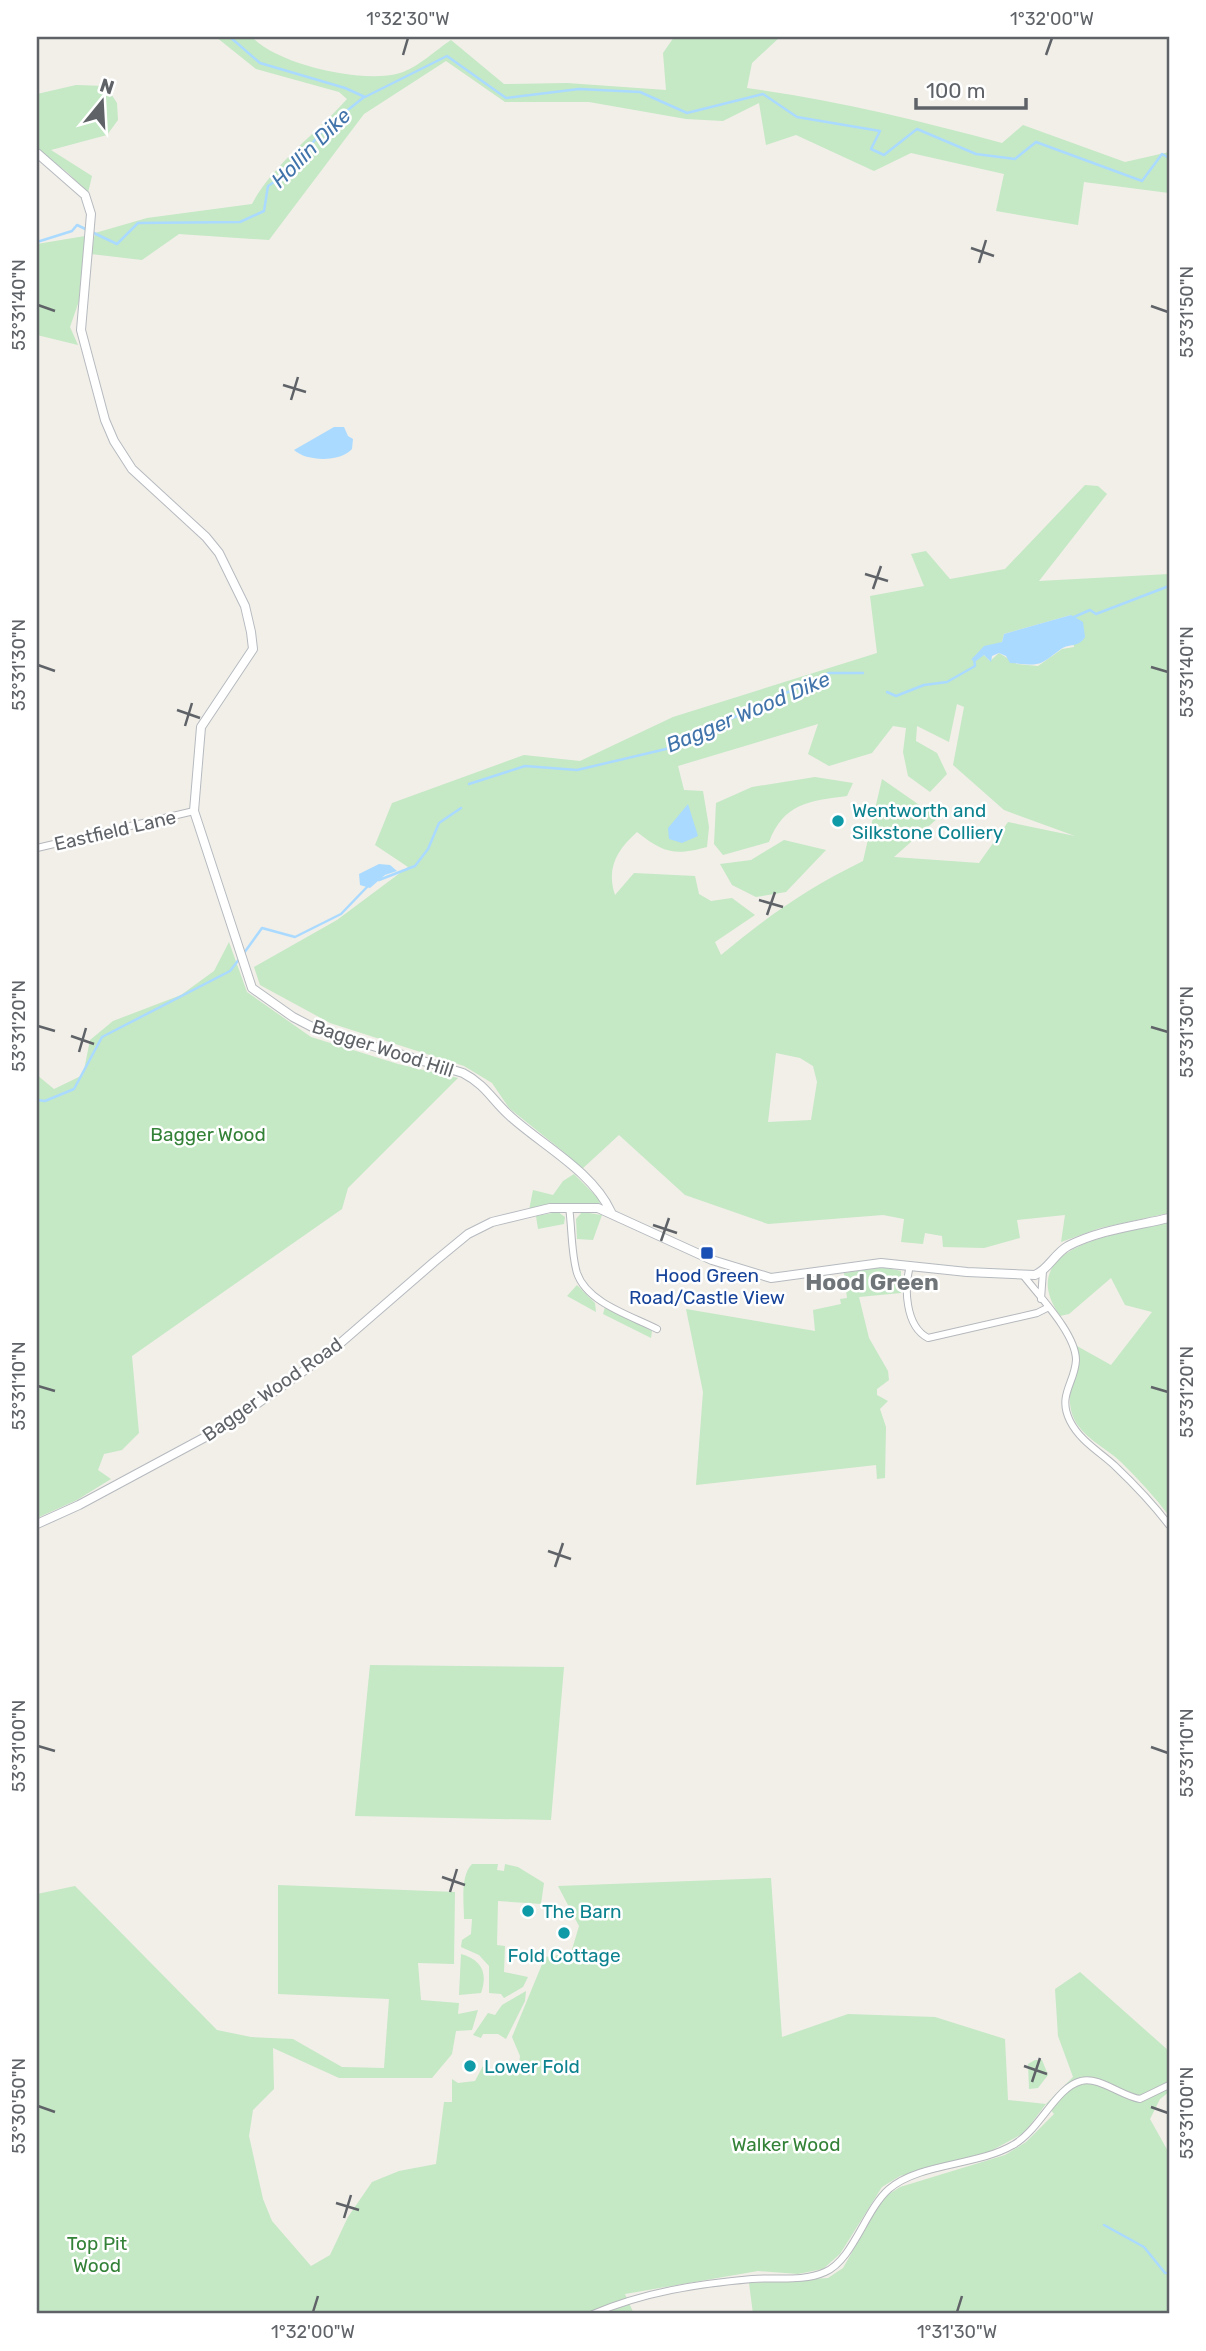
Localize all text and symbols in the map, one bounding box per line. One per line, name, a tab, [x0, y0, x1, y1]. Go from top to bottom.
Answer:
text: 1°32'30"W	[366, 8, 450, 30]
text: 1°32'00"W	[1010, 8, 1094, 30]
north arrow	[66, 66, 136, 136]
scale bar	[916, 66, 1026, 110]
text: N	[97, 73, 117, 99]
text: 100 m	[926, 78, 985, 103]
water label: Hollin Dike	[266, 103, 356, 193]
text: 53°31'40"N	[8, 259, 30, 351]
text: 53°31'50"N	[1176, 266, 1198, 358]
text: 53°31'30"N	[8, 619, 30, 711]
text: 53°31'40"N	[1176, 626, 1198, 718]
water label: Bagger Wood Dike	[662, 666, 834, 757]
place label: Wentworth and Silkstone Colliery	[852, 799, 1003, 844]
street label: Eastfield Lane	[52, 805, 178, 856]
marker: Wentworth and Silkstone Colliery	[830, 813, 846, 829]
text: 53°31'20"N	[8, 980, 30, 1072]
text: 53°31'30"N	[1176, 986, 1198, 1078]
street label: Bagger Wood Hill	[309, 1015, 457, 1082]
park label: Bagger Wood	[150, 1123, 266, 1146]
marker: Hood Green Road/Castle View	[699, 1245, 715, 1261]
place label: Hood Green Road/Castle View	[629, 1264, 785, 1309]
district label: Hood Green	[805, 1268, 939, 1296]
street label: Bagger Wood Road	[198, 1333, 347, 1446]
text: 53°31'10"N	[8, 1342, 30, 1431]
text: 53°31'20"N	[1176, 1346, 1198, 1438]
text: 53°31'00"N	[8, 1700, 30, 1792]
text: 53°31'10"N	[1176, 1709, 1198, 1798]
place label: The Barn	[542, 1900, 621, 1923]
marker: The Barn	[520, 1903, 536, 1919]
marker: Fold Cottage	[556, 1925, 572, 1941]
place label: Fold Cottage	[507, 1944, 621, 1967]
place label: Lower Fold	[484, 2055, 580, 2078]
text: 53°30'50"N	[8, 2058, 30, 2154]
marker: Lower Fold	[462, 2058, 478, 2074]
text: 53°31'00"N	[1176, 2067, 1198, 2159]
park label: Walker Wood	[732, 2133, 840, 2156]
park label: Top Pit Wood	[67, 2232, 128, 2277]
text: 1°32'00"W	[271, 2321, 355, 2343]
text: 1°31'30"W	[917, 2321, 997, 2343]

